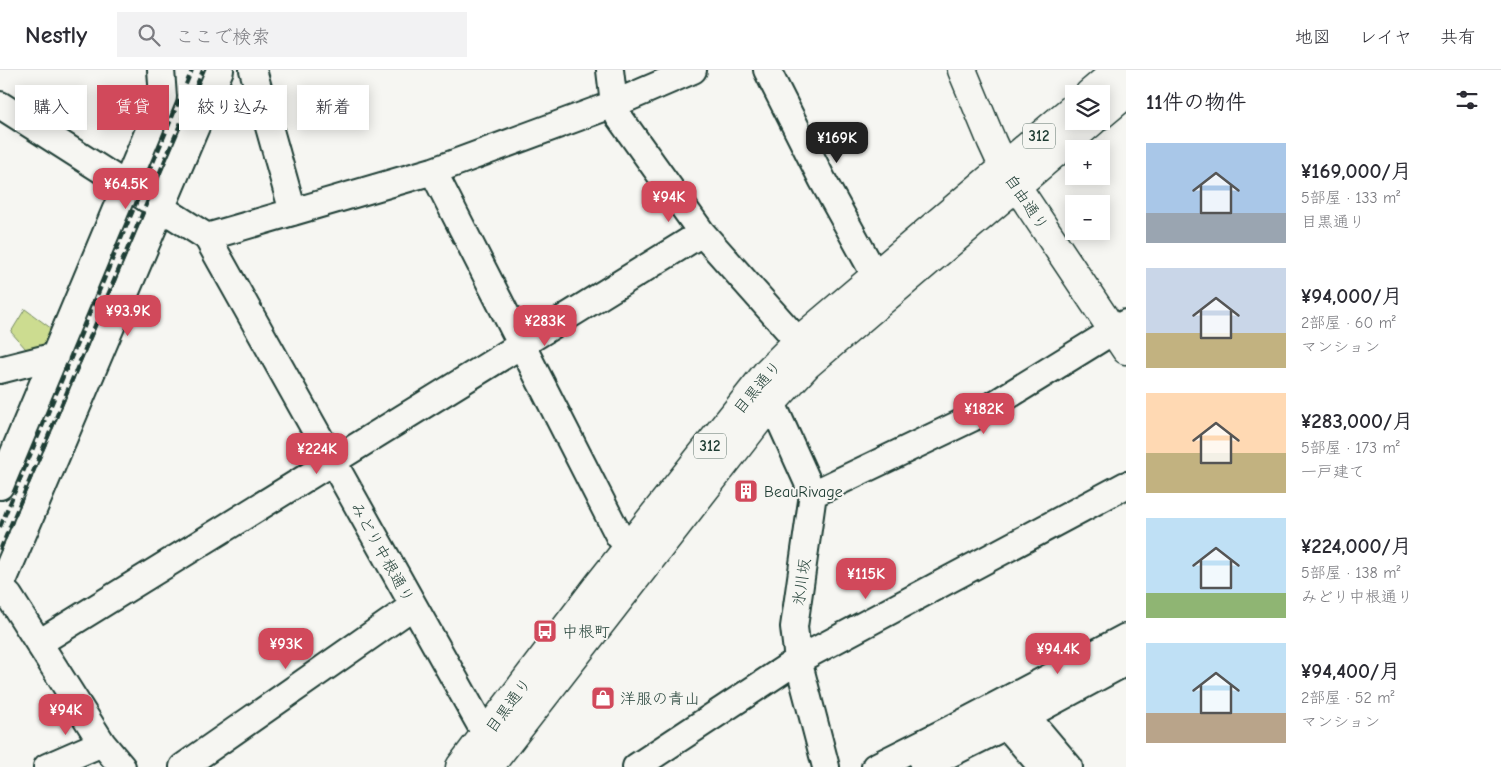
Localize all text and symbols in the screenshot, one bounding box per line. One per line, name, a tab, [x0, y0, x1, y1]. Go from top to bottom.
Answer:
search box	[117, 12, 467, 57]
text: Nestly	[25, 21, 87, 49]
icon: search	[135, 21, 163, 49]
text: ここで検索	[175, 26, 270, 48]
text: 地図	[1295, 27, 1331, 48]
text: レイヤ	[1359, 27, 1412, 48]
text: 共有	[1440, 27, 1476, 48]
chip: 購入	[15, 85, 87, 130]
chip: 賃貸	[97, 85, 169, 130]
chip: 絞り込み	[179, 85, 287, 130]
chip: 新着	[297, 85, 369, 130]
map controls	[1065, 85, 1110, 240]
button: layers	[1065, 85, 1110, 130]
icon: filters	[1453, 86, 1481, 114]
text: 11件の物件	[1146, 90, 1247, 114]
pin: ¥169K	[802, 122, 872, 164]
road number: 312	[1023, 124, 1055, 148]
text: ¥169K	[817, 129, 857, 147]
button: +	[1065, 140, 1110, 185]
text: ¥169,000/月	[1301, 159, 1412, 183]
icon: home	[1186, 163, 1246, 223]
pin: ¥64.5K	[85, 168, 167, 210]
street label: 自由通り	[1001, 171, 1052, 234]
text: ¥64.5K	[104, 175, 148, 193]
pin: ¥94K	[639, 180, 699, 223]
text: ¥94K	[653, 188, 685, 206]
text: 5部屋 · 133 m²	[1301, 189, 1400, 207]
button: −	[1065, 195, 1110, 240]
text: 目黒通り	[1301, 213, 1365, 231]
text: ¥94,000/月	[1301, 284, 1402, 308]
icon: home	[1186, 288, 1246, 348]
pin: ¥93.9K	[87, 294, 169, 337]
text: ¥93.9K	[106, 302, 150, 320]
pin: ¥283K	[510, 304, 580, 347]
text: ¥283K	[525, 312, 565, 330]
text: 2部屋 · 60 m²	[1301, 314, 1396, 332]
text: マンション	[1301, 338, 1380, 356]
street label: 目黒通り	[730, 357, 785, 418]
pin: ¥182K	[949, 392, 1019, 435]
text: ¥182K	[964, 400, 1004, 418]
text: ¥283,000/月	[1301, 409, 1413, 433]
icon: home	[1186, 413, 1246, 473]
pin: ¥224K	[282, 432, 352, 475]
road number: 312	[694, 434, 726, 458]
text: 5部屋 · 173 m²	[1301, 439, 1400, 457]
text: ¥224K	[297, 440, 337, 458]
text: 一戸建て	[1301, 463, 1365, 481]
building icon: BeauRivage	[733, 478, 759, 504]
place label: BeauRivage	[764, 483, 843, 501]
street label: みどり中根通り	[347, 499, 417, 606]
text: ¥224,000/月	[1301, 534, 1412, 558]
icon: home	[1186, 538, 1246, 598]
street label: 氷川坂	[790, 557, 814, 607]
pin: ¥115K	[831, 558, 901, 600]
text: 5部屋 · 138 m²	[1301, 564, 1400, 582]
text: ¥115K	[847, 565, 885, 583]
text: みどり中根通り	[1301, 588, 1413, 606]
bus stop icon: 中根町	[532, 618, 558, 644]
place label: 中根町	[562, 623, 610, 641]
pin: ¥93K	[256, 628, 316, 670]
pin: ¥94.4K	[1017, 632, 1099, 675]
text: ¥93K	[269, 635, 303, 653]
text: ¥94.4K	[1036, 640, 1080, 658]
text: ¥94,400/月	[1301, 659, 1400, 683]
icon: home	[1186, 663, 1246, 723]
street label: 目黒通り	[482, 675, 535, 737]
shop icon: 洋服の青山	[590, 685, 616, 711]
text: 2部屋 · 52 m²	[1301, 689, 1394, 707]
place label: 洋服の青山	[620, 690, 700, 708]
pin: ¥94K	[36, 694, 96, 736]
text: ¥94K	[50, 701, 82, 719]
text: マンション	[1301, 713, 1380, 731]

